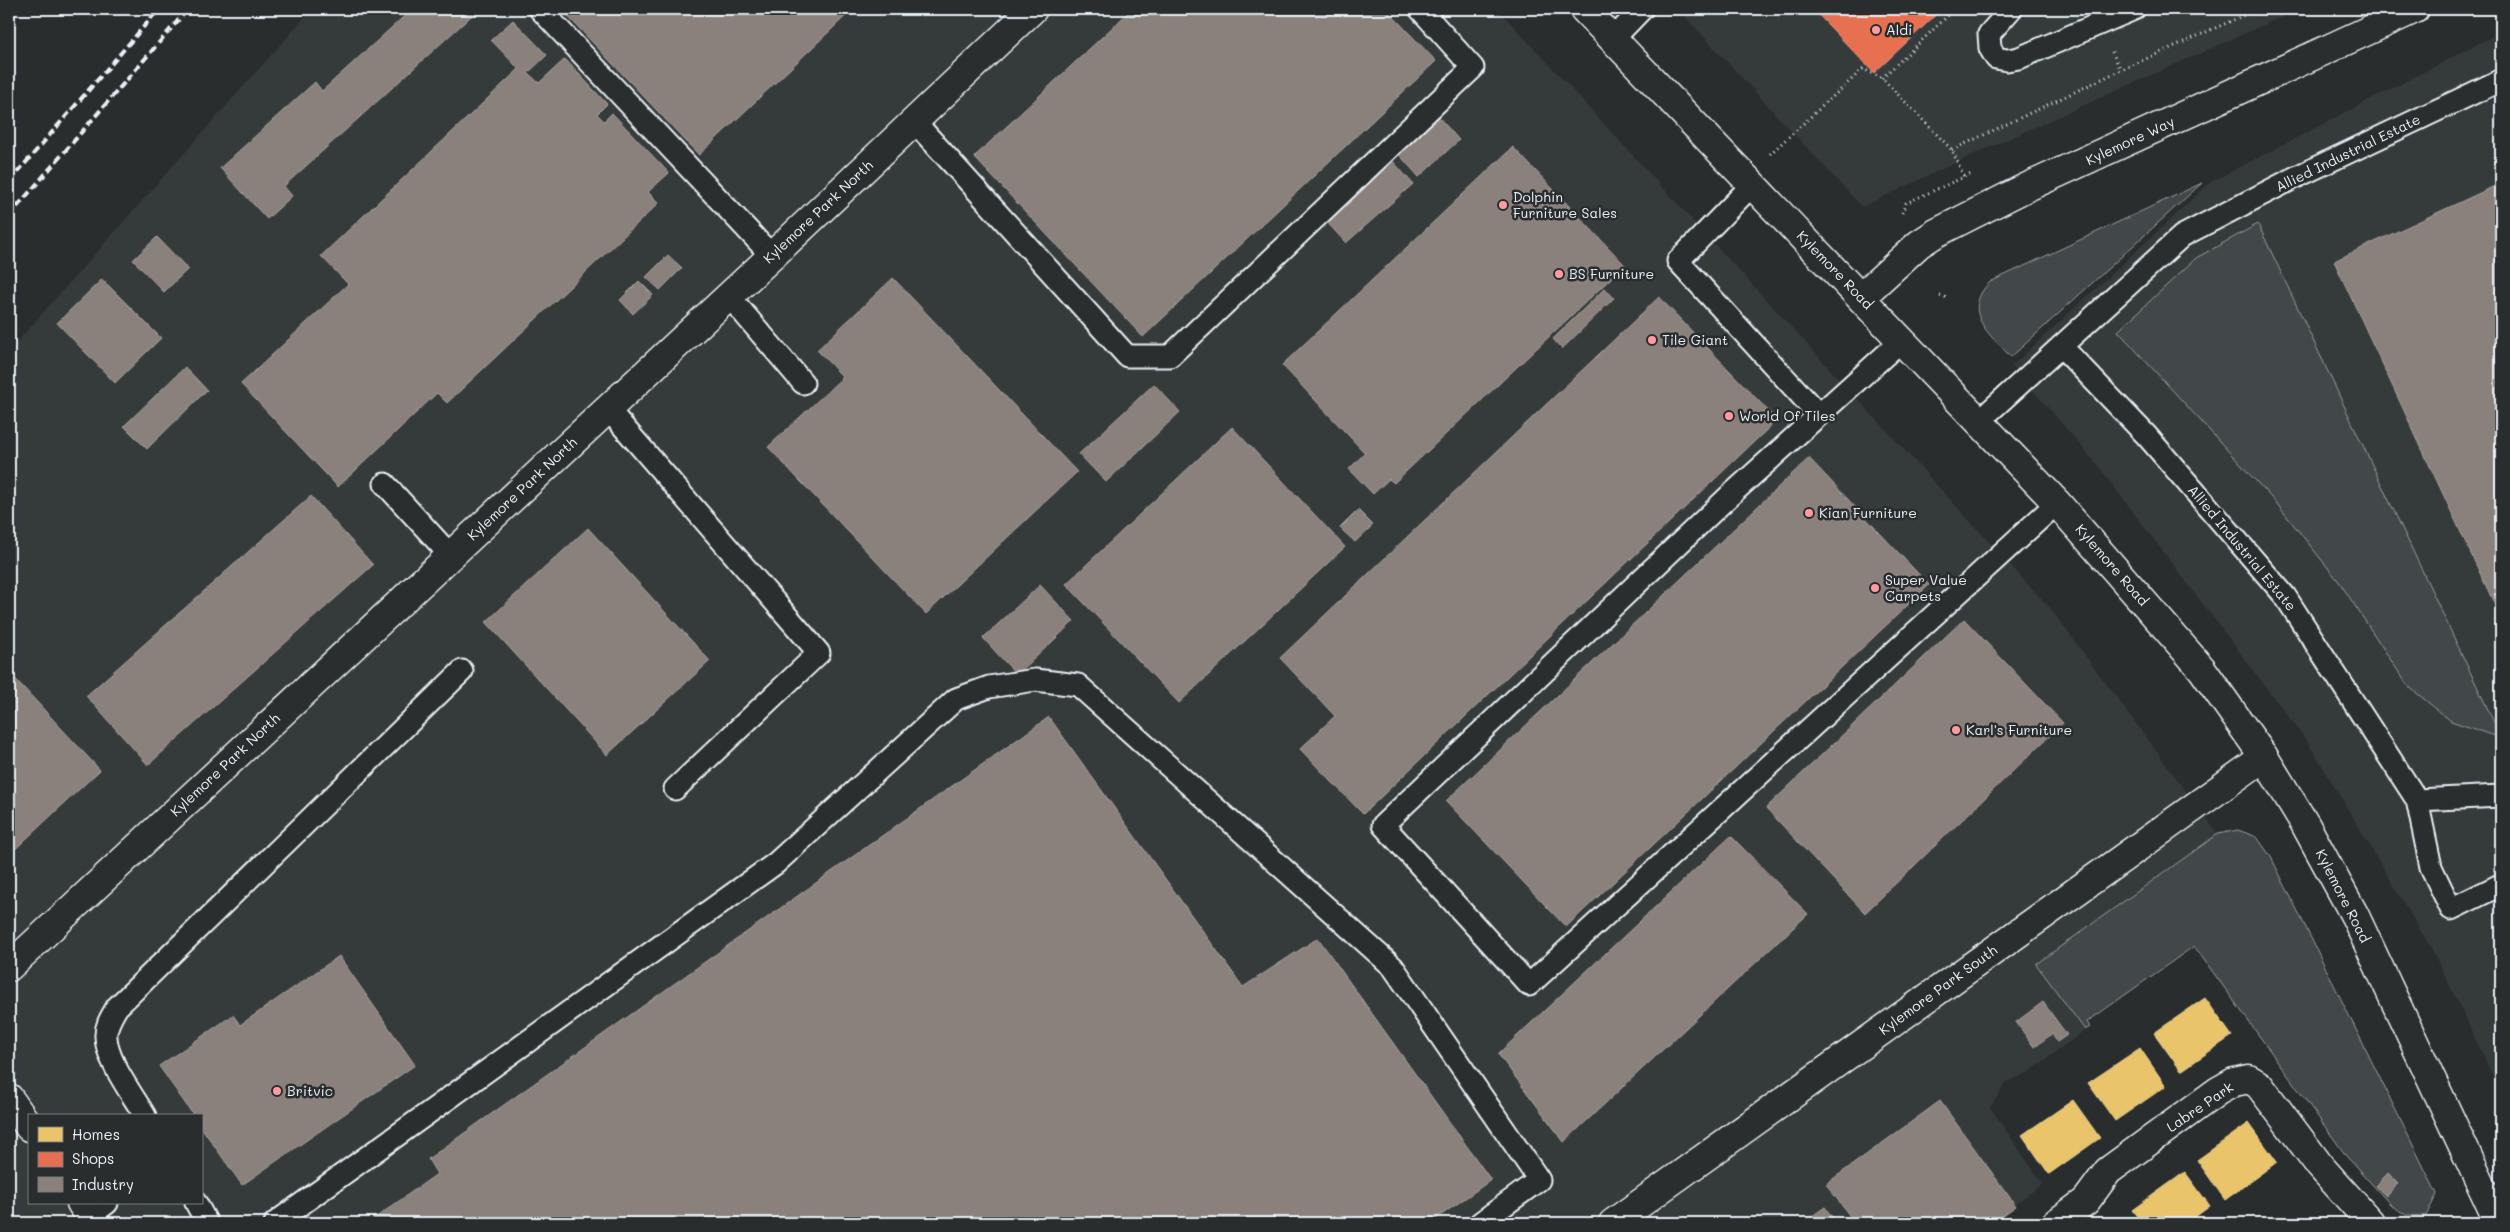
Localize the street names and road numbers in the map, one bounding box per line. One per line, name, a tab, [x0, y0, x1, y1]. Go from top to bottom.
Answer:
street label: Allied Industrial Estate	[2272, 109, 2423, 196]
street label: Kylemore Way	[2082, 112, 2177, 169]
street label: Kylemore Park North	[759, 156, 877, 268]
street label: Kylemore Road	[1793, 226, 1878, 313]
street label: Kylemore Park North	[463, 433, 581, 545]
street label: Allied Industrial Estate	[2184, 481, 2301, 615]
street label: Kylemore Road	[2072, 520, 2153, 610]
street label: Kylemore Park North	[166, 709, 284, 821]
street label: Kylemore Road	[2312, 846, 2375, 946]
street label: Kylemore Park South	[1875, 940, 2001, 1039]
street label: Labre Park	[2163, 1077, 2237, 1136]

